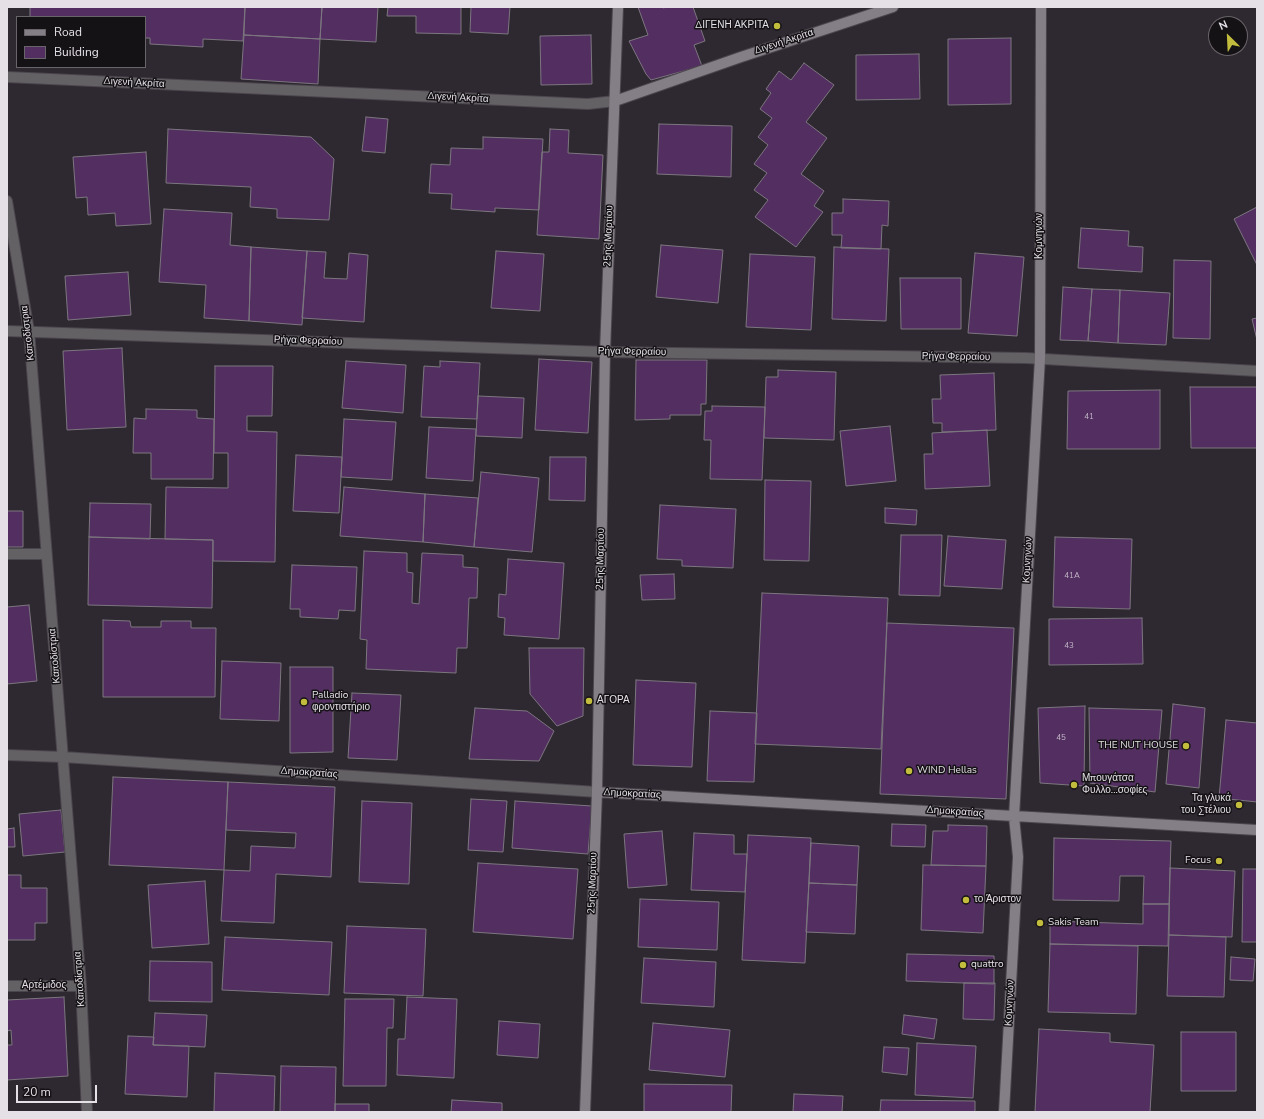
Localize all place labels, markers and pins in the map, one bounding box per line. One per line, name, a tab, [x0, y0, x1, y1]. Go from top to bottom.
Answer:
place label: ΔΙΓΕΝΗ ΑΚΡΙΤΑ	[695, 20, 769, 32]
marker: ΔΙΓΕΝΗ ΑΚΡΙΤΑ	[772, 21, 782, 31]
place label: Palladio φροντιστήριο	[312, 690, 370, 714]
place label: ΑΓΟΡΑ	[597, 695, 630, 707]
marker: ΑΓΟΡΑ	[584, 696, 594, 706]
marker: Palladio φροντιστήριο	[299, 697, 309, 707]
place label: THE NUT HOUSE	[1098, 740, 1178, 752]
marker: THE NUT HOUSE	[1181, 741, 1191, 751]
place label: WIND Hellas	[917, 765, 977, 777]
marker: WIND Hellas	[904, 766, 914, 776]
place label: Μπουγάτσα Φυλλο...σοφίες	[1082, 773, 1147, 796]
marker: Μπουγάτσα Φυλλο...σοφίες	[1069, 780, 1079, 790]
place label: Τα γλυκά του Στέλιου	[1181, 793, 1231, 816]
marker: Τα γλυκά του Στέλιου	[1234, 800, 1244, 810]
place label: Focus	[1185, 855, 1211, 867]
marker: Focus	[1214, 856, 1224, 866]
place label: το Άριστον	[974, 894, 1021, 906]
marker: το Άριστον	[961, 895, 971, 905]
place label: Sakis Team	[1048, 917, 1099, 929]
marker: Sakis Team	[1035, 918, 1045, 928]
place label: quattro	[971, 959, 1004, 971]
marker: quattro	[958, 960, 968, 970]

